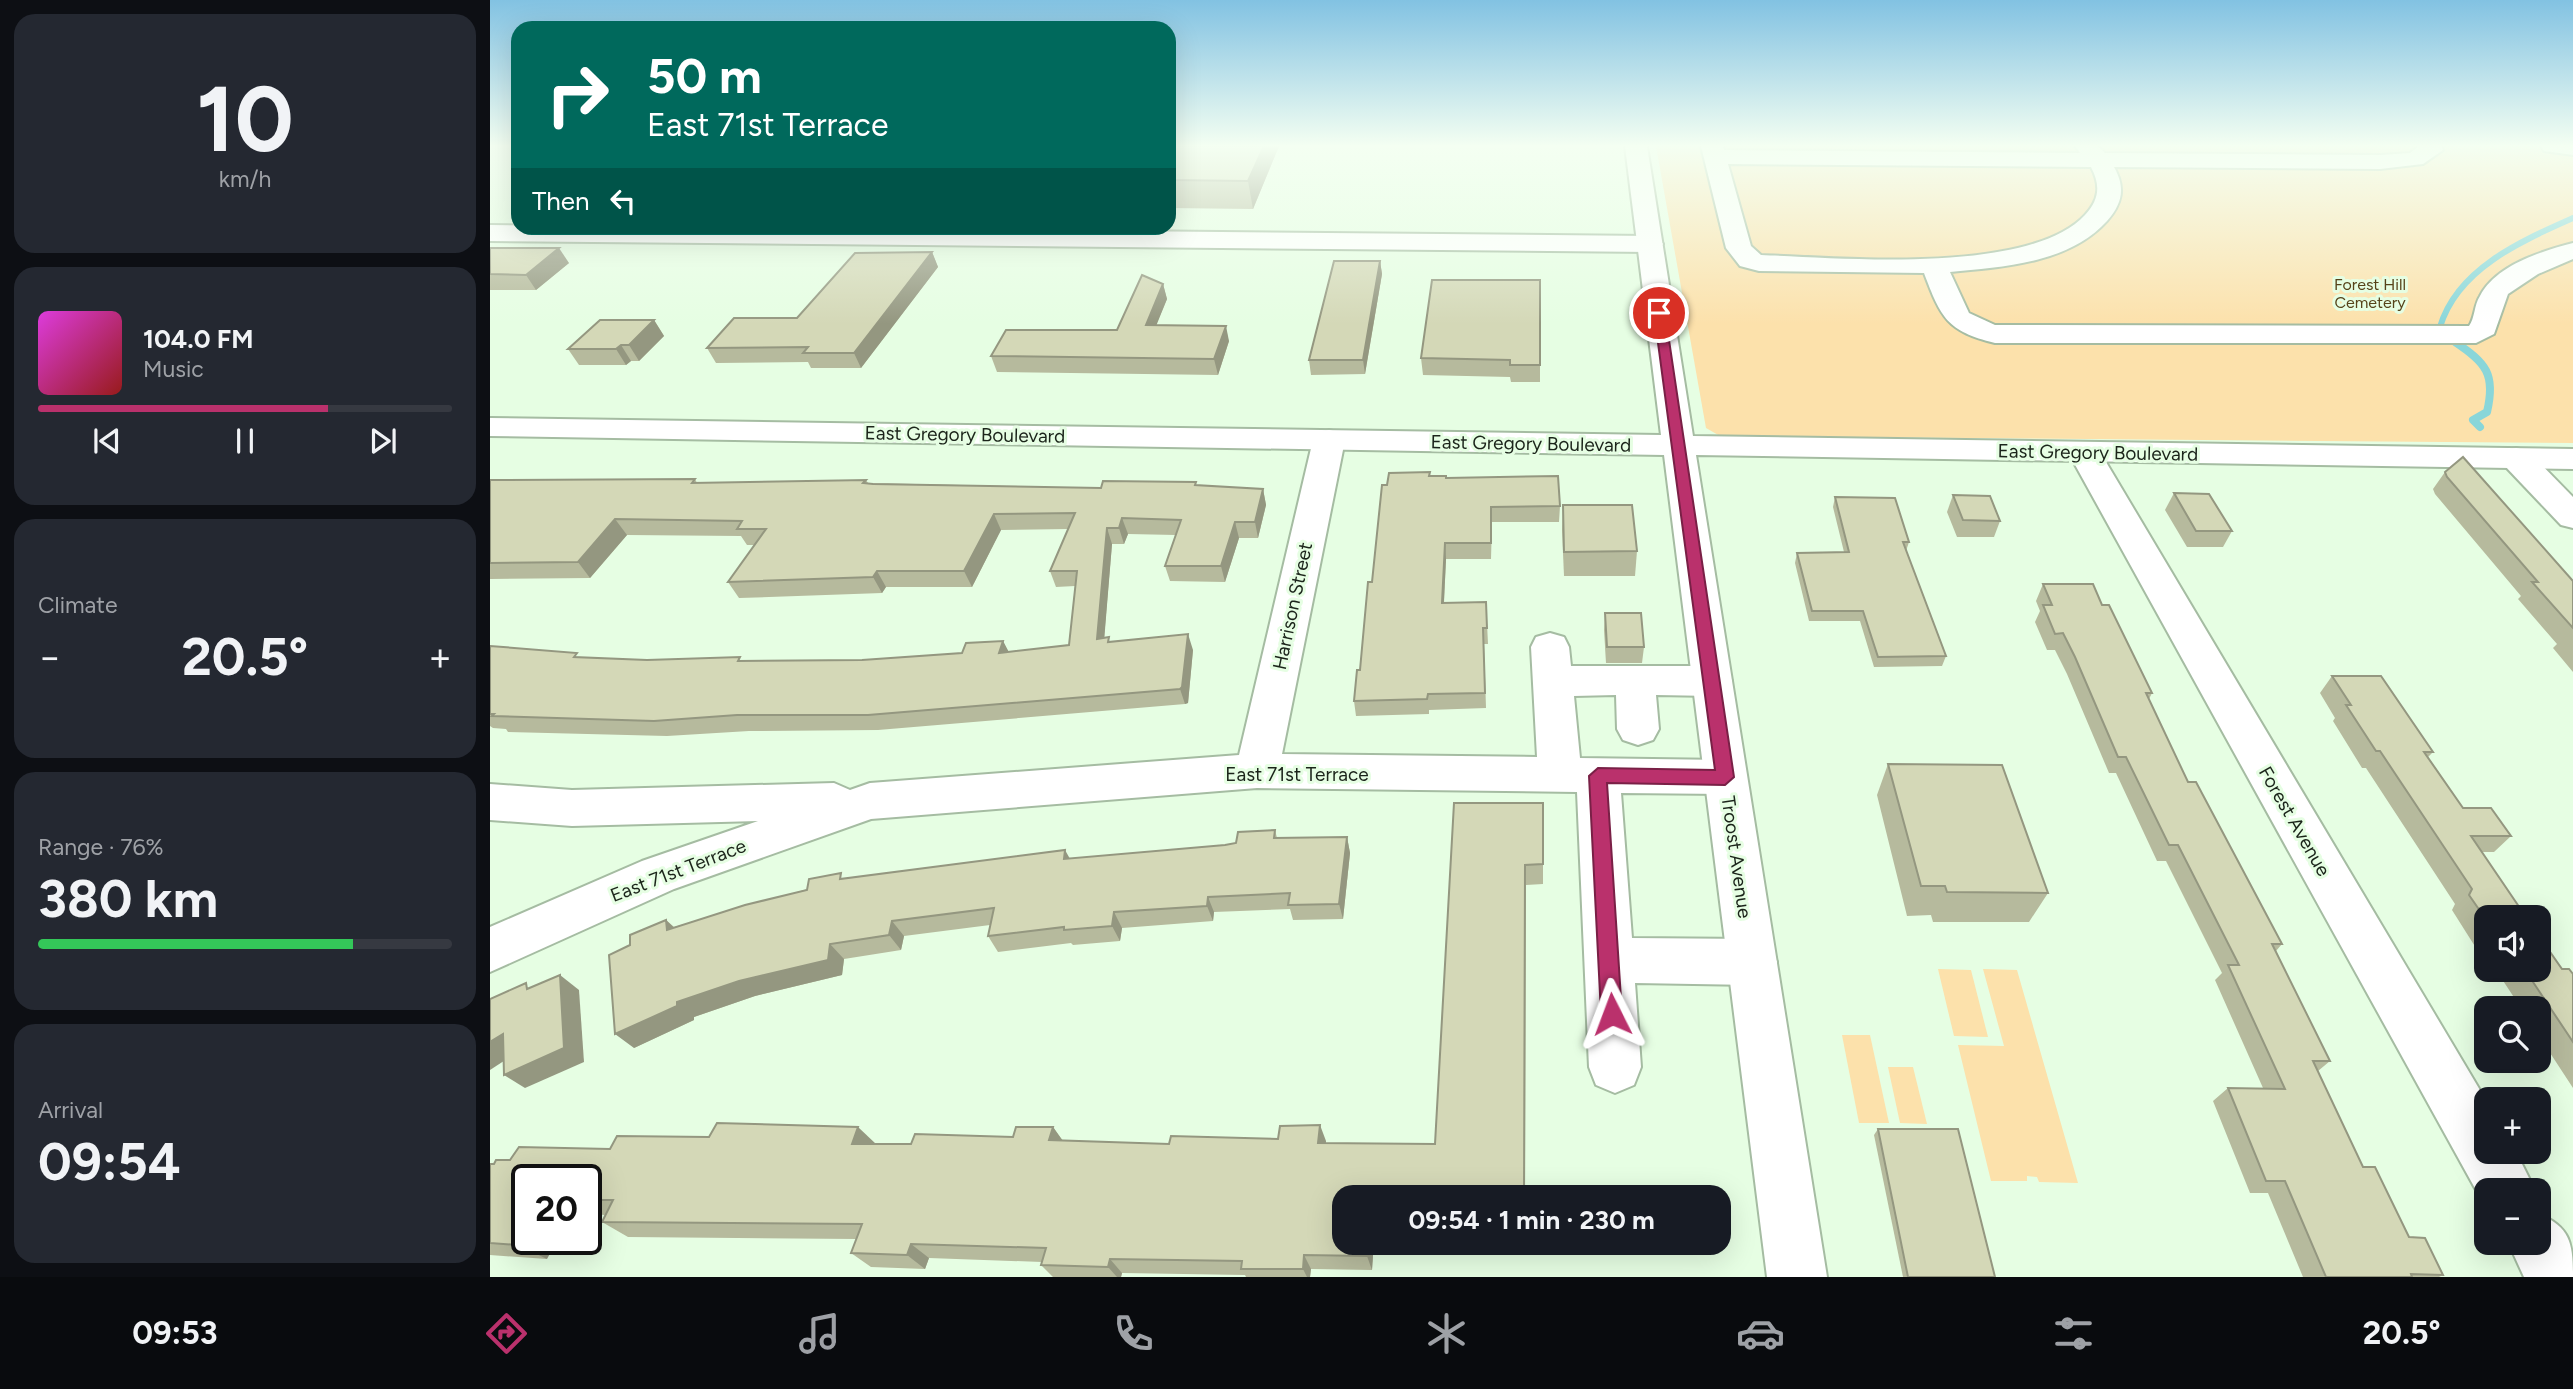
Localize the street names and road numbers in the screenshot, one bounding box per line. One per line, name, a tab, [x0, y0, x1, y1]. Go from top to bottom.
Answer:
street label: East Gregory Boulevard	[864, 421, 1065, 448]
street label: East Gregory Boulevard	[1430, 430, 1631, 457]
street label: East Gregory Boulevard	[1997, 439, 2198, 466]
street label: Harrison Street	[1268, 540, 1317, 672]
street label: Forest Avenue	[2254, 762, 2335, 880]
street label: East 71st Terrace	[1225, 763, 1369, 786]
street label: Troost Avenue	[1717, 795, 1756, 920]
street label: East 71st Terrace	[607, 834, 749, 907]

